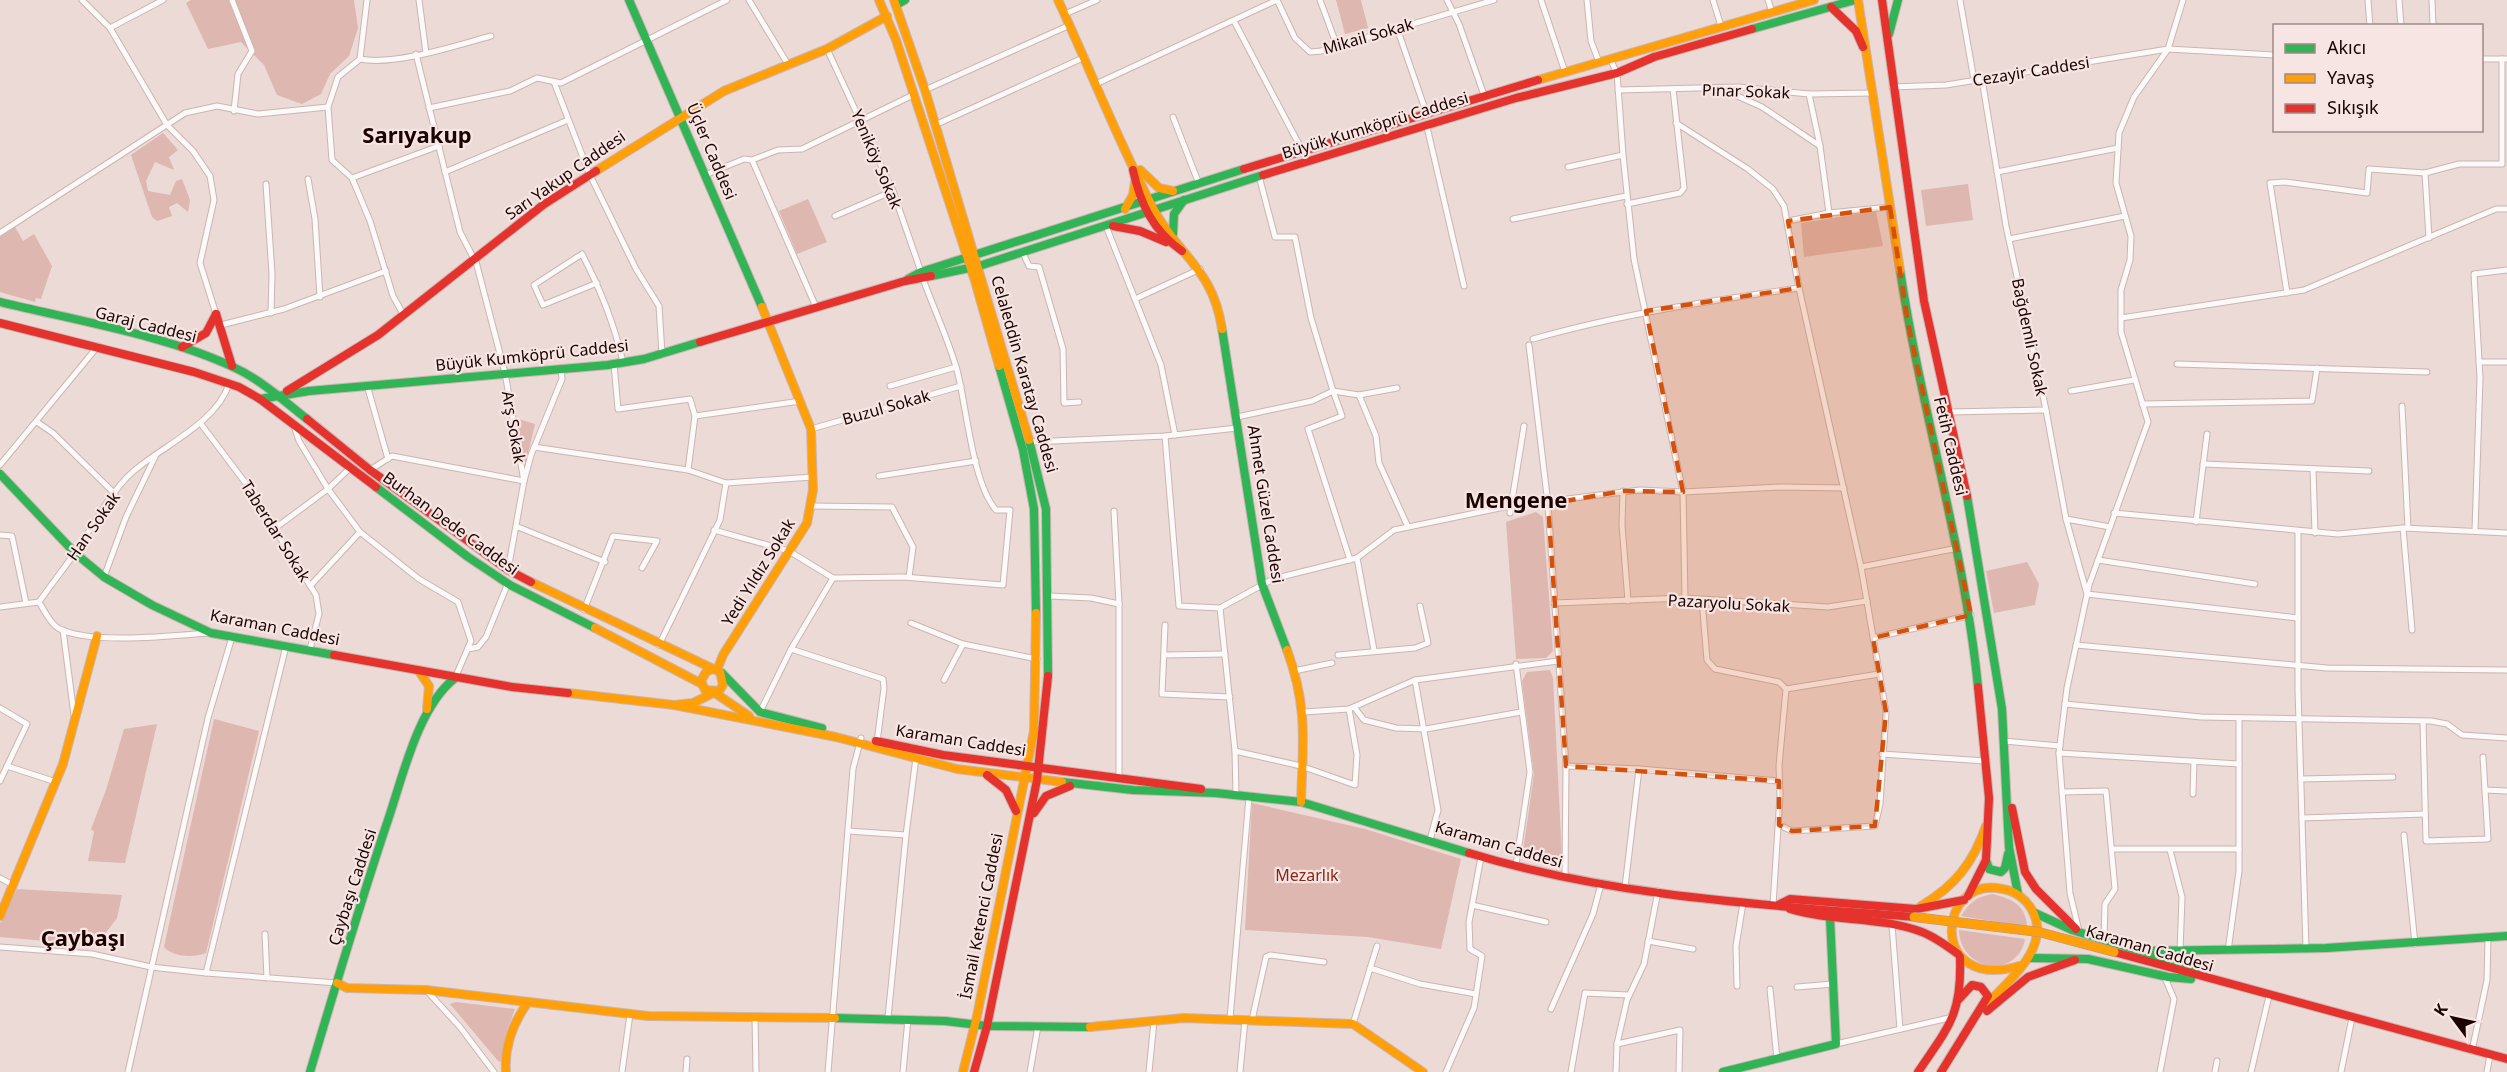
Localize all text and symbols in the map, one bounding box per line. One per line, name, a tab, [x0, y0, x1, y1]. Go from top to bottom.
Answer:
street label: Mikail Sokak	[1320, 12, 1416, 59]
legend	[2273, 24, 2483, 132]
text: Akıcı	[2327, 35, 2366, 59]
street label: Cezayir Caddesi	[1971, 51, 2091, 91]
text: Yavaş	[2327, 65, 2374, 89]
street label: Pınar Sokak	[1702, 78, 1791, 104]
street label: Büyük Kumköprü Caddesi	[1279, 86, 1471, 164]
text: Sıkışık	[2327, 95, 2379, 119]
street label: Üçler Caddesi	[682, 99, 742, 203]
street label: Yeniköy Sokak	[846, 106, 908, 213]
district label: Sarıyakup	[362, 119, 472, 149]
street label: Sarı Yakup Caddesi	[501, 125, 629, 225]
street label: Celaleddin Karatay Caddesi	[986, 273, 1064, 475]
street label: Bağdemli Sokak	[2007, 276, 2053, 398]
street label: Garaj Caddesi	[93, 301, 199, 347]
street label: Büyük Kumköprü Caddesi	[434, 334, 630, 376]
street label: Buzul Sokak	[839, 384, 933, 430]
street label: Arş Sokak	[497, 389, 531, 465]
street label: Fetih Caddesi	[1929, 394, 1973, 498]
street label: Ahmet Güzel Caddesi	[1243, 423, 1289, 585]
street label: Burhan Dede Caddesi	[379, 466, 523, 580]
street label: Taberdar Sokak	[236, 476, 316, 586]
district label: Mengene	[1465, 484, 1567, 514]
street label: Han Sokak	[61, 487, 125, 565]
street label: Yedi Yıldız Sokak	[716, 514, 800, 630]
street label: Pazaryolu Sokak	[1667, 589, 1791, 617]
street label: Karaman Caddesi	[208, 604, 342, 650]
street label: Karaman Caddesi	[894, 719, 1028, 761]
street label: Karaman Caddesi	[1433, 815, 1565, 873]
street label: Çaybaşı Caddesi	[323, 826, 381, 948]
street label: İsmail Ketenci Caddesi	[954, 831, 1008, 1001]
park label: Mezarlık	[1275, 864, 1339, 886]
street label: Karaman Caddesi	[2084, 919, 2216, 977]
district label: Çaybaşı	[41, 922, 125, 952]
north arrow	[2423, 988, 2483, 1048]
text: K	[2428, 999, 2453, 1020]

